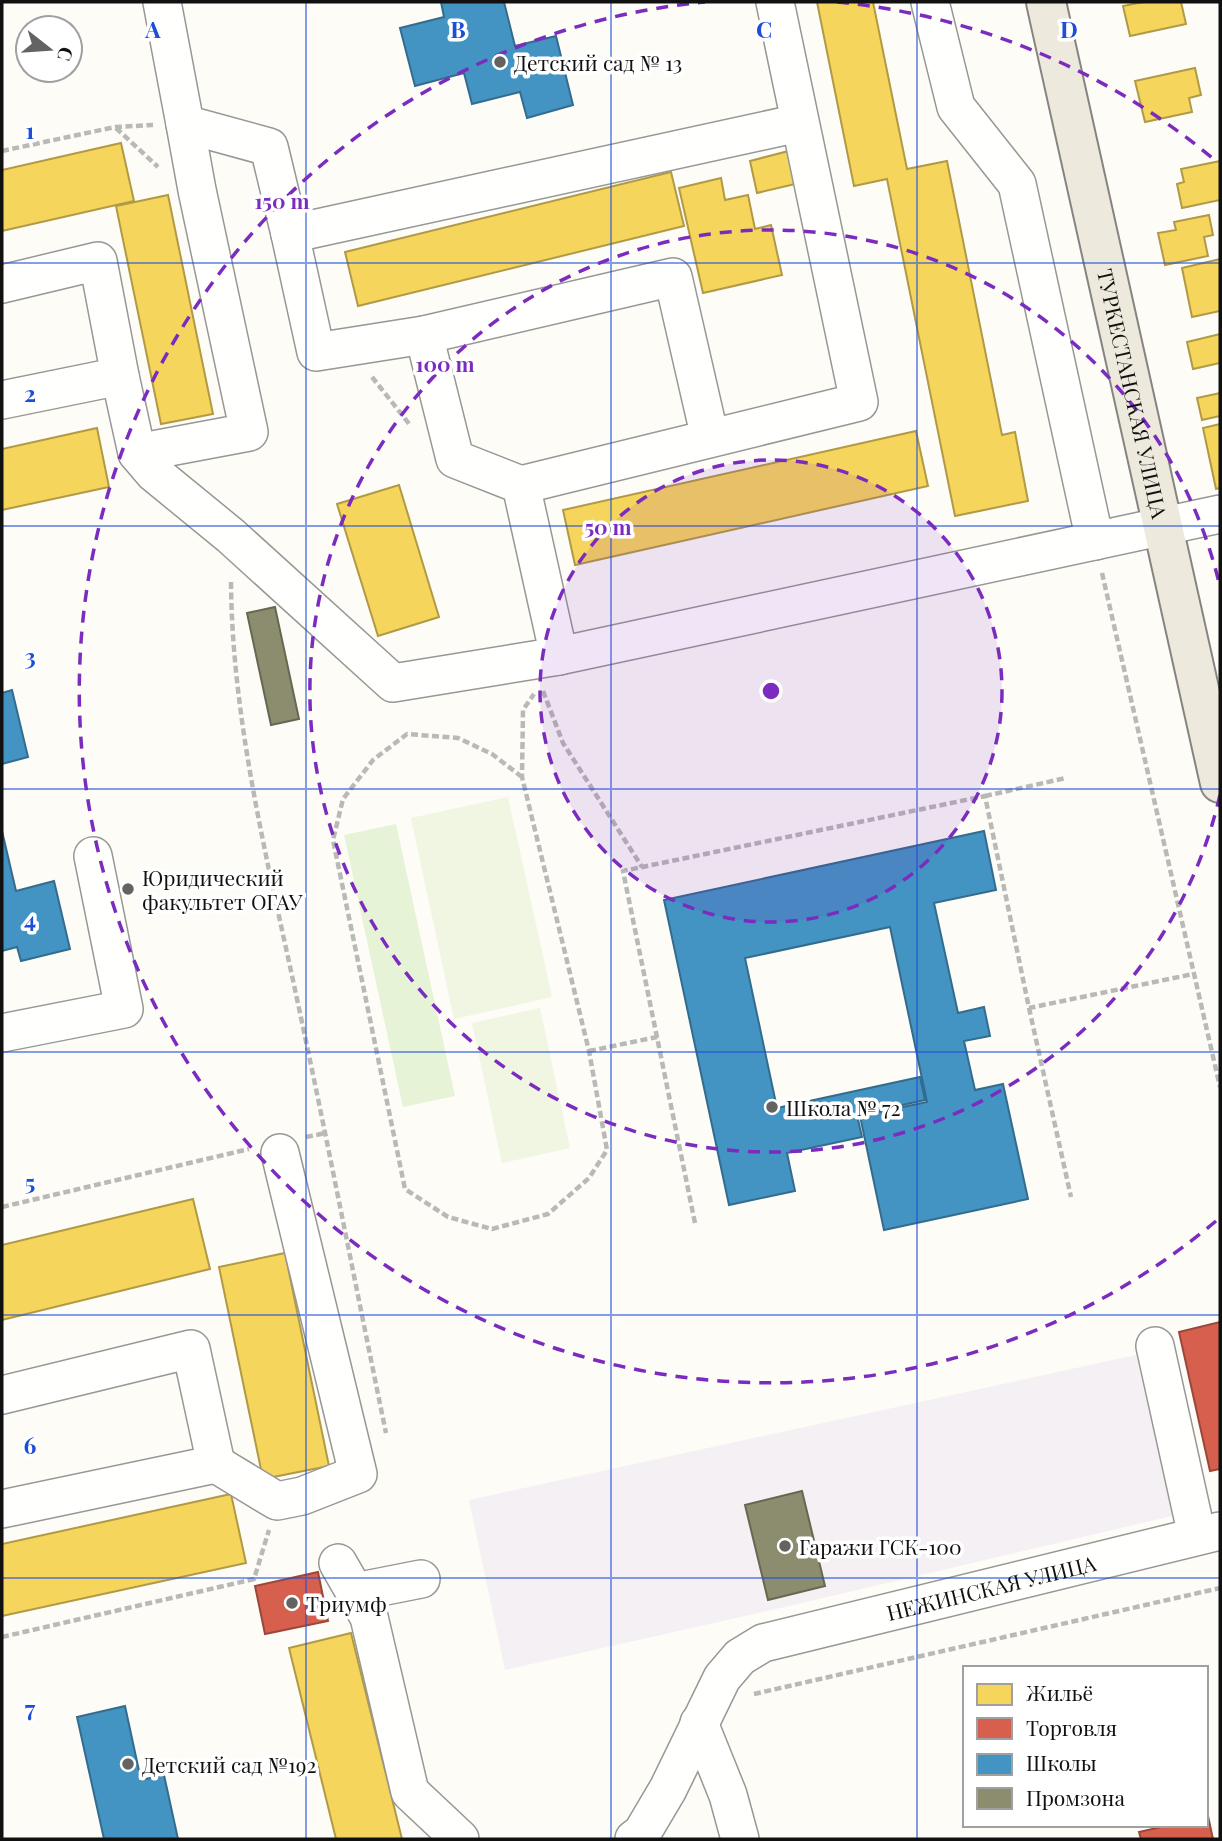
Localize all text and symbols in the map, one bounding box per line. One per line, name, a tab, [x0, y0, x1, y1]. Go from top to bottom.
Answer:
text: A	[144, 13, 161, 44]
text: B	[450, 13, 466, 44]
text: C	[756, 13, 772, 44]
text: D	[1060, 13, 1078, 44]
north arrow	[14, 14, 84, 84]
text: С	[52, 44, 81, 64]
place label: Детский сад № 13	[514, 48, 682, 76]
marker: Детский сад № 13	[492, 54, 508, 70]
text: 1	[26, 114, 35, 145]
text: 150 m	[255, 186, 309, 214]
street label: ТУРКЕСТАНСКАЯ УЛИЦА	[1092, 266, 1175, 521]
text: 100 m	[415, 349, 475, 377]
text: 2	[24, 377, 36, 408]
text: 50 m	[584, 512, 632, 540]
text: 3	[24, 640, 36, 671]
centre of rings	[759, 679, 783, 703]
place label: Юридический факультет ОГАУ	[142, 863, 303, 915]
marker: Юридический факультет ОГАУ	[120, 881, 136, 897]
text: 4	[24, 903, 36, 934]
place label: Школа № 72	[786, 1093, 901, 1121]
marker: Школа № 72	[764, 1099, 780, 1115]
text: 5	[25, 1166, 35, 1197]
text: 6	[24, 1429, 37, 1460]
place label: Гаражи ГСК-100	[799, 1532, 962, 1560]
marker: Гаражи ГСК-100	[777, 1538, 793, 1554]
street label: НЕЖИНСКАЯ УЛИЦА	[884, 1548, 1099, 1626]
place label: Триумф	[306, 1589, 387, 1617]
marker: Триумф	[284, 1595, 300, 1611]
legend	[963, 1666, 1208, 1827]
text: Жильё	[1026, 1678, 1093, 1706]
text: 7	[25, 1692, 36, 1723]
text: Торговля	[1026, 1713, 1117, 1741]
text: Школы	[1026, 1748, 1097, 1776]
place label: Детский сад №192	[142, 1750, 317, 1778]
marker: Детский сад №192	[120, 1756, 136, 1772]
text: Промзона	[1026, 1783, 1125, 1811]

